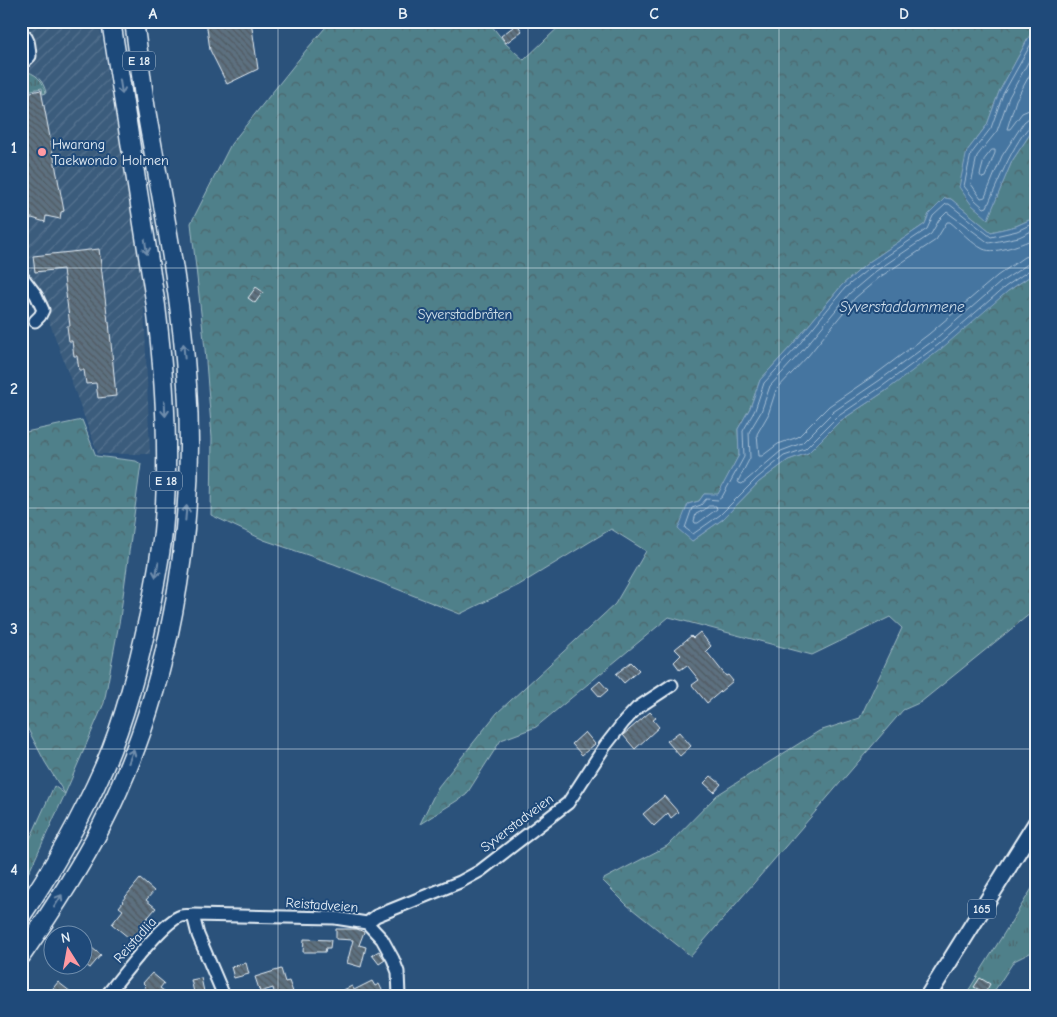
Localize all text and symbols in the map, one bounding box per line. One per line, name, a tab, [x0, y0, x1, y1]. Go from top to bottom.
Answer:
text: A	[149, 5, 158, 23]
text: B	[398, 5, 408, 23]
text: C	[649, 5, 659, 23]
text: D	[899, 5, 909, 23]
road number: E 18	[123, 51, 155, 70]
one-way arrow	[116, 78, 126, 94]
place label: Hwarang Taekwondo Holmen	[52, 136, 169, 169]
text: 1	[11, 139, 17, 157]
marker: Hwarang Taekwondo Holmen	[36, 146, 48, 158]
one-way arrow	[142, 239, 152, 255]
water label: Syverstaddammene	[839, 298, 965, 316]
park label: Syverstadbråten	[418, 306, 512, 323]
one-way arrow	[179, 343, 189, 359]
text: 2	[10, 380, 18, 398]
one-way arrow	[161, 400, 170, 416]
road number: E 18	[150, 472, 182, 491]
one-way arrow	[182, 505, 191, 521]
one-way arrow	[151, 562, 161, 578]
text: 3	[10, 620, 18, 638]
one-way arrow	[127, 749, 136, 764]
street label: Syverstadveien	[477, 790, 557, 856]
text: 4	[10, 861, 18, 879]
one-way arrow	[53, 894, 63, 908]
street label: Reistadveien	[285, 894, 359, 916]
road number: 165	[968, 900, 996, 919]
street label: Reistadlia	[110, 914, 160, 966]
north arrow	[42, 924, 92, 974]
text: N	[60, 929, 72, 947]

